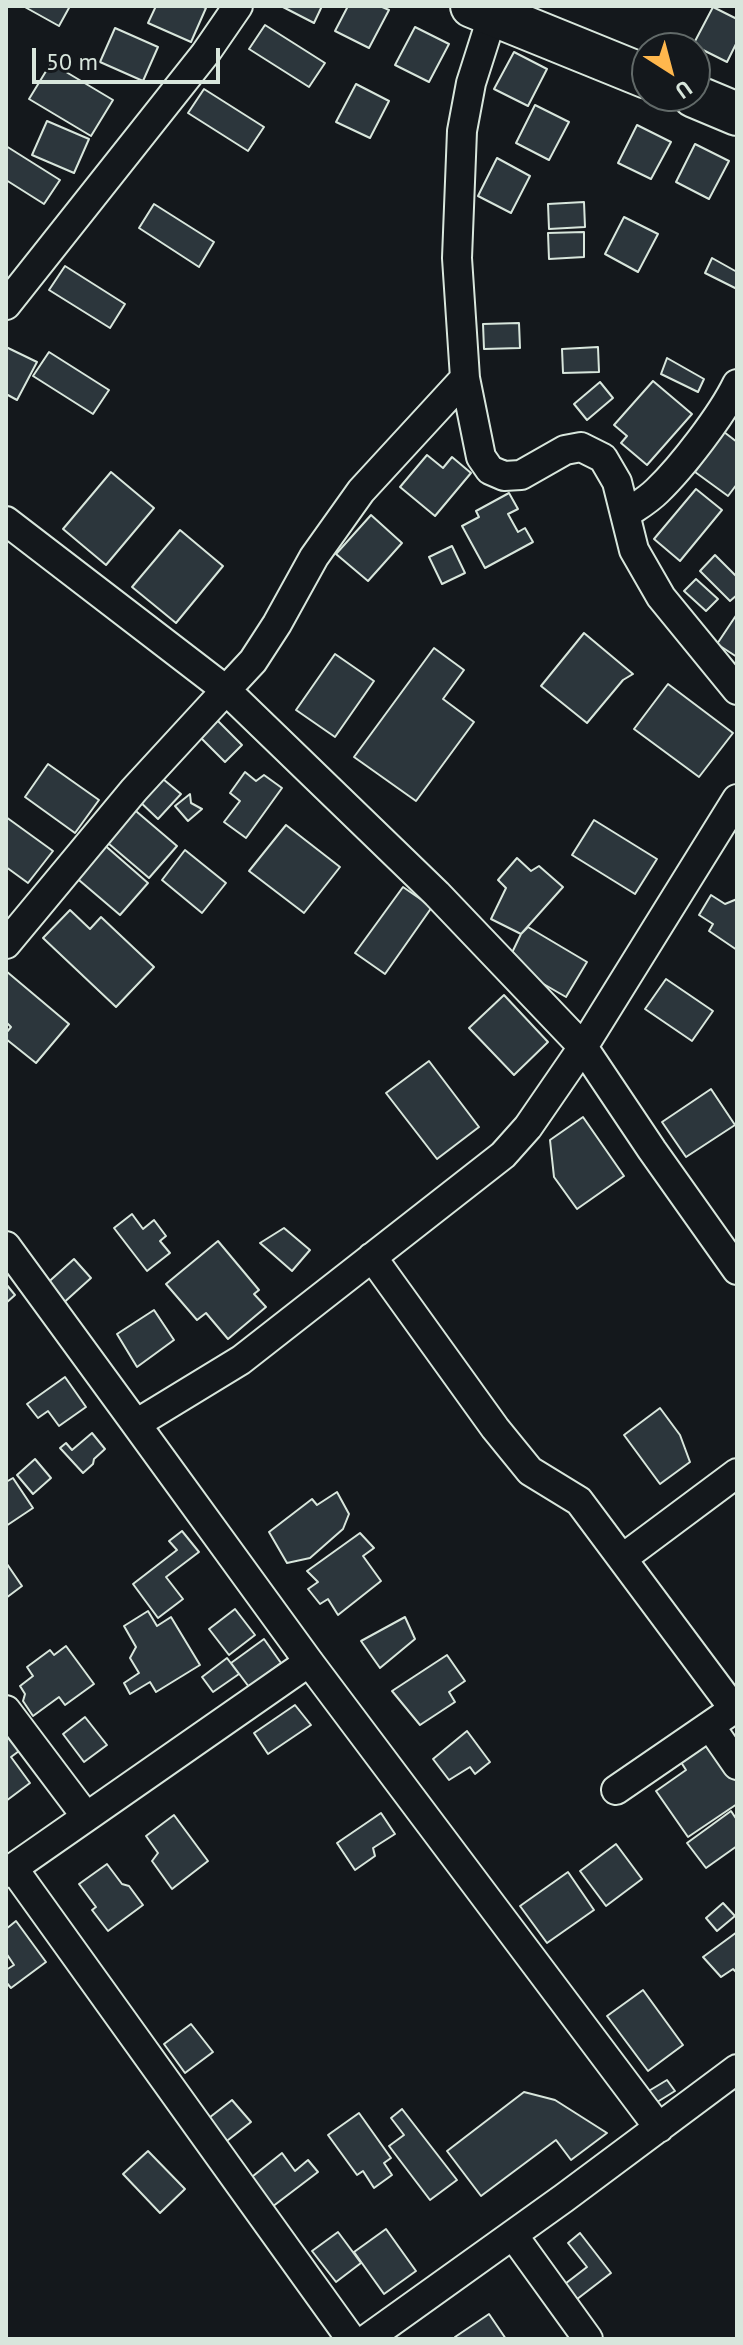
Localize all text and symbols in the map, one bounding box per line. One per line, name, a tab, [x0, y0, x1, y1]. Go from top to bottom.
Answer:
scale bar	[36, 32, 224, 82]
north arrow	[631, 32, 711, 112]
text: 50 m	[46, 46, 98, 77]
text: U	[670, 74, 698, 105]

